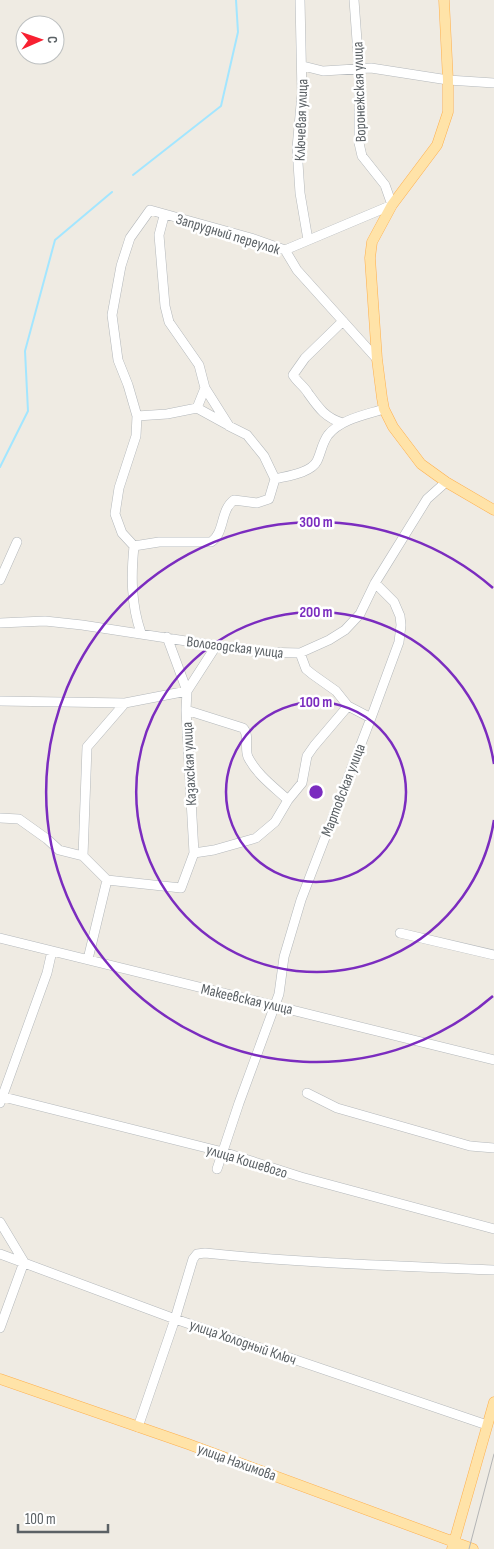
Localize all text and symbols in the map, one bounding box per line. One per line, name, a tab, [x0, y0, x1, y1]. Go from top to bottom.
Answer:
north arrow	[15, 15, 65, 65]
text: С	[44, 36, 61, 43]
street label: Воронежская улица	[348, 41, 371, 143]
street label: Ключевая улица	[291, 78, 312, 161]
street label: Запрудный переулок	[174, 210, 282, 259]
text: 300 m	[299, 513, 333, 532]
text: 200 m	[299, 603, 333, 622]
street label: Вологодская улица	[185, 632, 285, 663]
text: 100 m	[300, 693, 332, 712]
street label: Казахская улица	[178, 721, 201, 806]
street label: Мартовская улица	[317, 741, 370, 839]
centre of rings	[307, 783, 325, 801]
street label: Макеевская улица	[199, 980, 295, 1019]
street label: улица Кошевого	[204, 1140, 290, 1183]
street label: улица Холодный Ключ	[187, 1315, 299, 1370]
street label: улица Нахимова	[195, 1439, 279, 1486]
scale bar	[18, 1502, 108, 1534]
text: 100 m	[25, 1510, 56, 1529]

